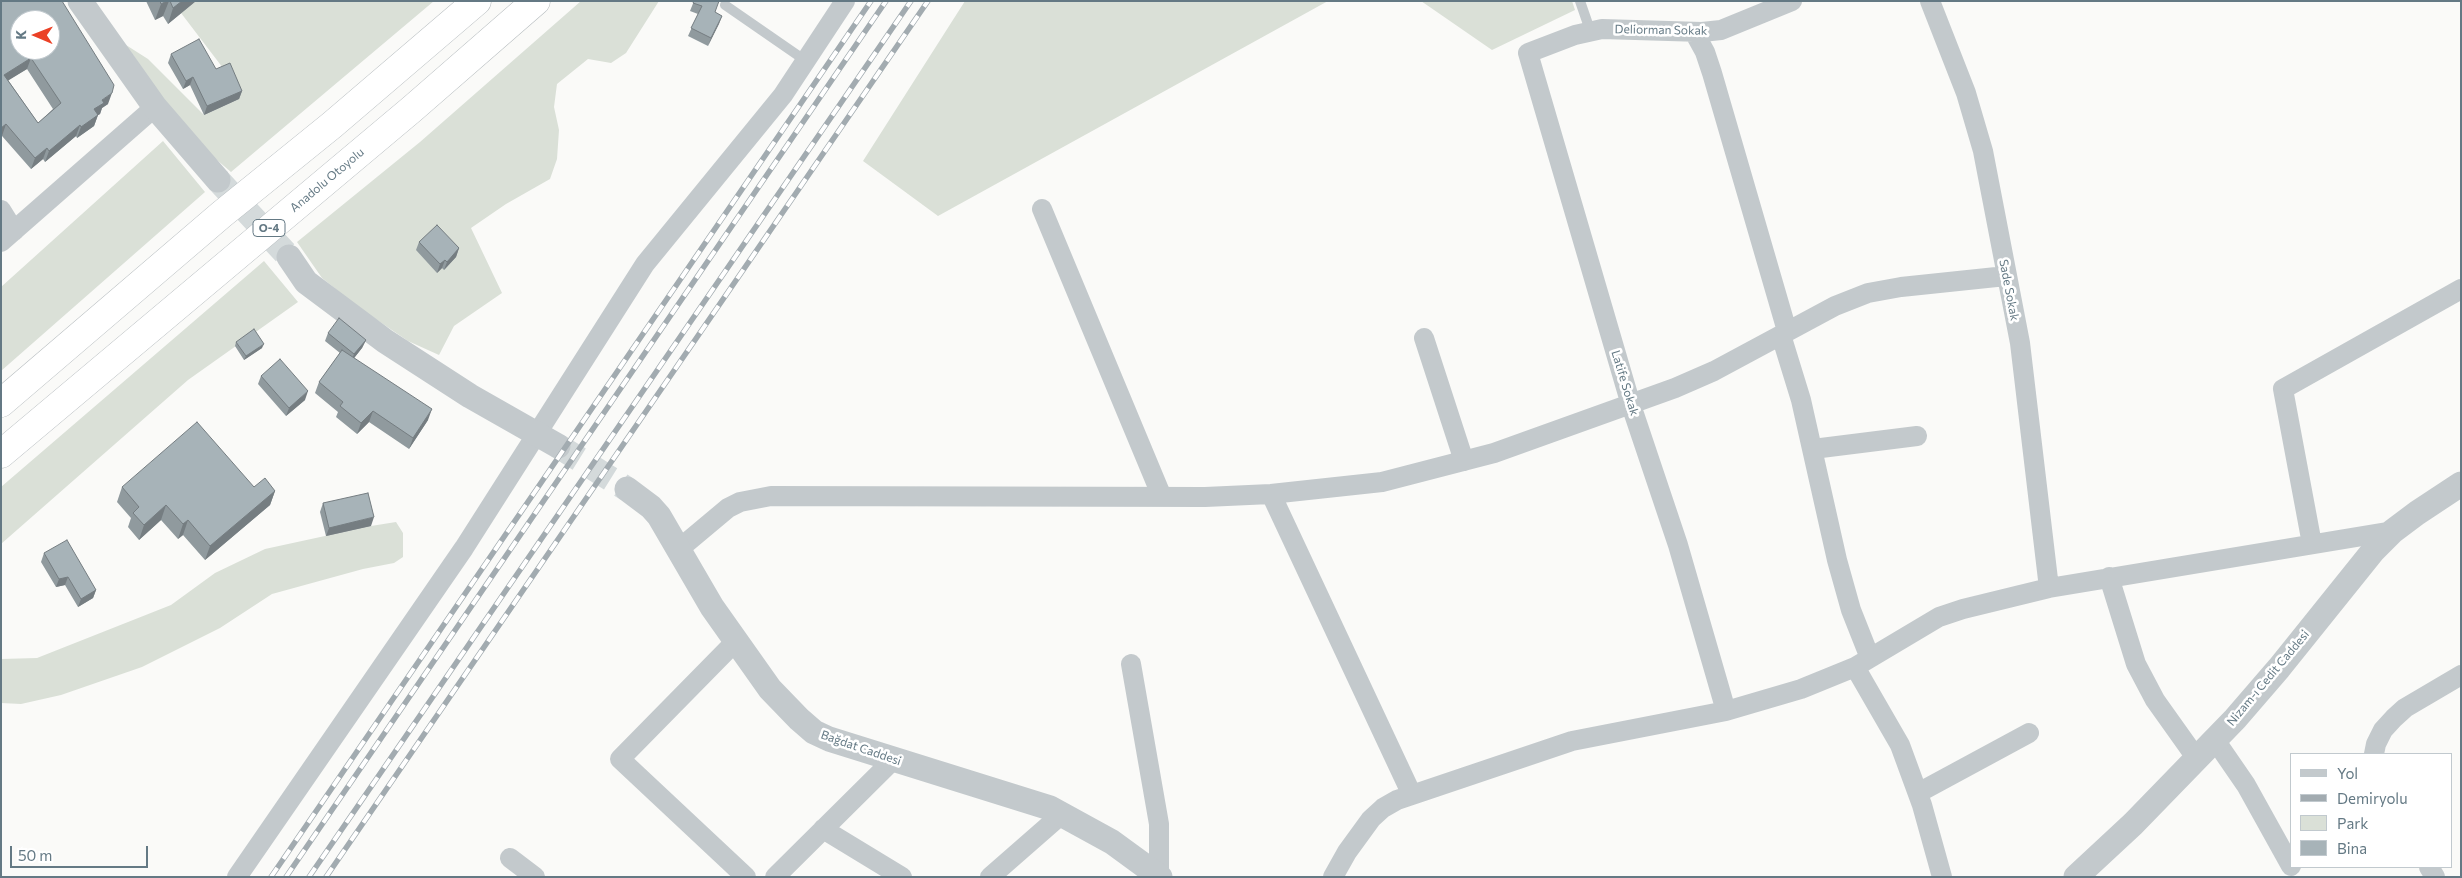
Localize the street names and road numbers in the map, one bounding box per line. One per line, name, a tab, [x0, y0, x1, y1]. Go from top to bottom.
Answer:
street label: Deliorman Sokak	[1615, 22, 1707, 38]
street label: Anadolu Otoyolu	[287, 145, 367, 215]
road number: O-4	[253, 220, 285, 237]
street label: Sade Sokak	[1996, 258, 2022, 322]
street label: Latife Sokak	[1608, 349, 1642, 417]
street label: Nizam-ı Cedit Caddesi	[2224, 627, 2312, 729]
street label: Bağdat Caddesi	[819, 728, 903, 768]

